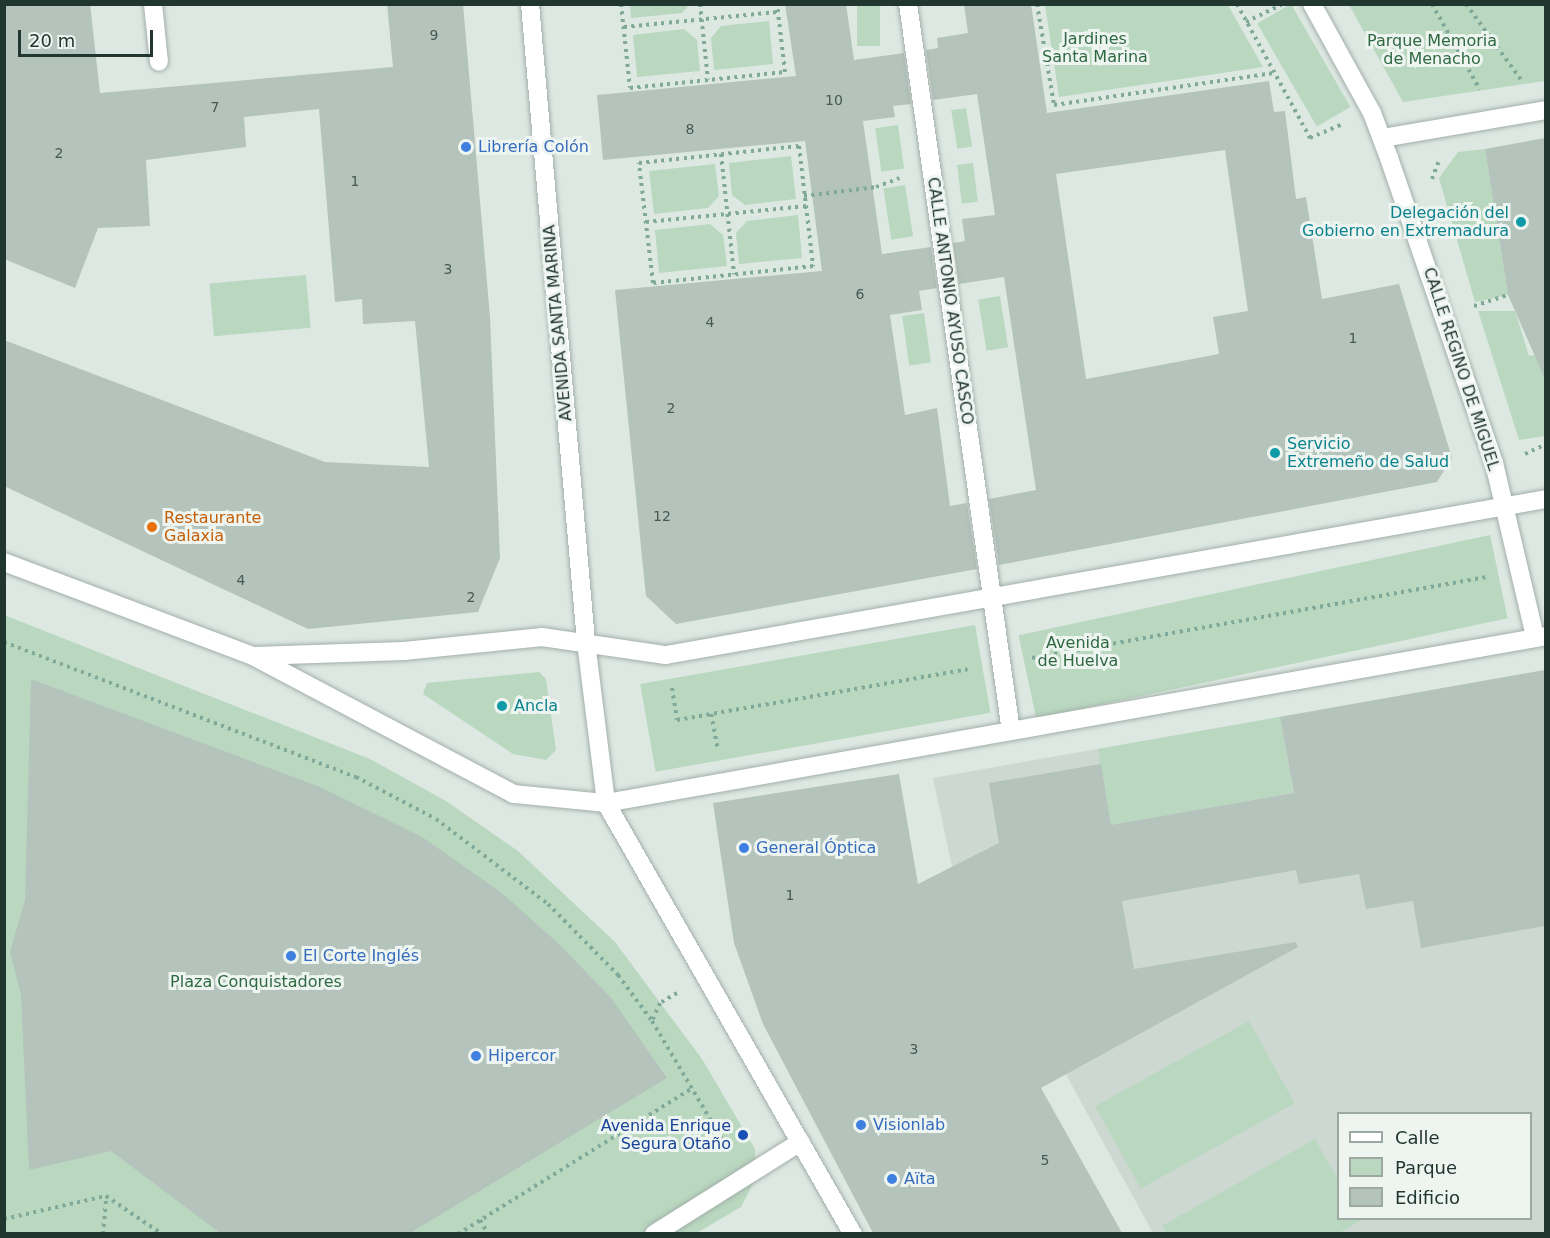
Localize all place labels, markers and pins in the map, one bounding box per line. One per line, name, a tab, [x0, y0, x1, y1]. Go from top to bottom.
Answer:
place label: Librería Colón	[478, 137, 589, 157]
marker: Librería Colón	[459, 140, 473, 154]
place label: Delegación del Gobierno en Extremadura	[1302, 203, 1509, 241]
marker: Delegación del Gobierno en Extremadura	[1514, 215, 1528, 229]
place label: Servicio Extremeño de Salud	[1287, 434, 1449, 472]
marker: Servicio Extremeño de Salud	[1268, 446, 1282, 460]
place label: Restaurante Galaxia	[164, 508, 261, 546]
marker: Restaurante Galaxia	[145, 520, 159, 534]
place label: Ancla	[514, 696, 558, 716]
marker: Ancla	[495, 699, 509, 713]
place label: General Óptica	[756, 838, 876, 858]
marker: General Óptica	[737, 841, 751, 855]
place label: El Corte Inglés	[303, 946, 419, 966]
marker: El Corte Inglés	[284, 949, 298, 963]
place label: Hipercor	[488, 1046, 556, 1066]
marker: Hipercor	[469, 1049, 483, 1063]
place label: Visionlab	[873, 1115, 945, 1135]
place label: Avenida Enrique Segura Otaño	[601, 1116, 731, 1154]
marker: Visionlab	[854, 1118, 868, 1132]
marker: Avenida Enrique Segura Otaño	[736, 1128, 750, 1142]
place label: Aïta	[904, 1169, 935, 1189]
marker: Aïta	[885, 1172, 899, 1186]

